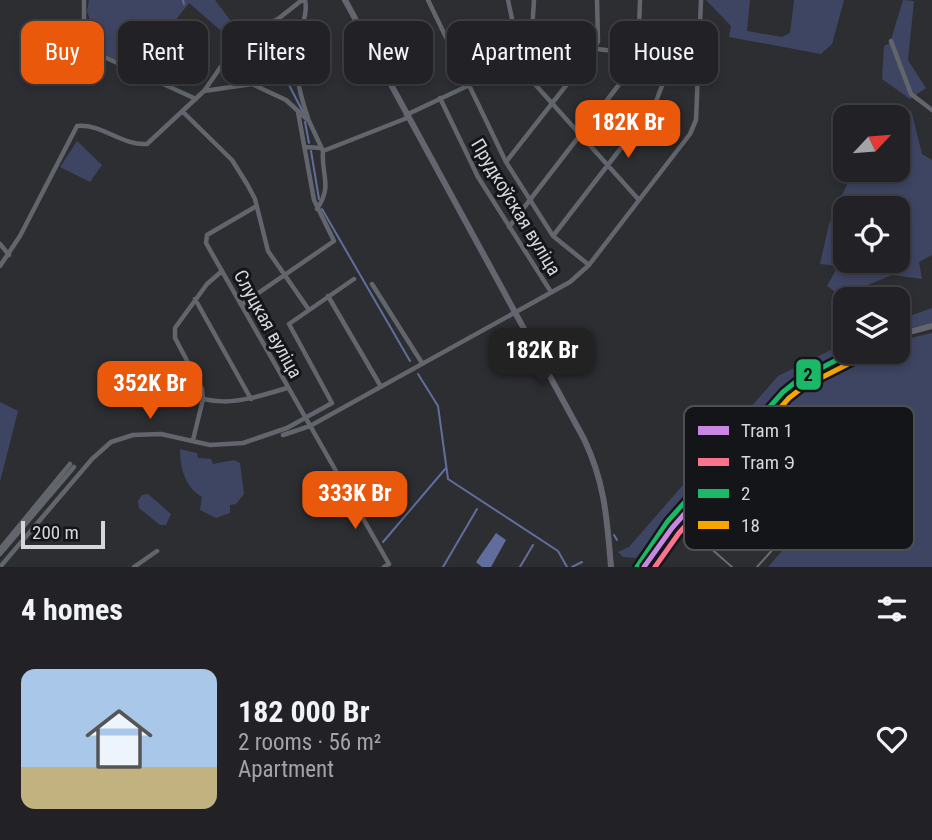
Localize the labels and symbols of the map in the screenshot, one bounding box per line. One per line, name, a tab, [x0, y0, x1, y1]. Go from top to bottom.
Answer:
pin: 182K Br	[563, 100, 693, 160]
north arrow	[833, 105, 910, 182]
street label: Прудкоўская вуліца	[466, 134, 566, 280]
street label: Слуцкая вуліца	[229, 266, 307, 382]
pin: 182K Br	[477, 328, 607, 388]
line badge: 2	[795, 358, 822, 391]
pin: 352K Br	[85, 362, 215, 421]
text: 2	[803, 363, 813, 386]
legend	[684, 406, 914, 550]
text: Tram 1	[741, 419, 793, 442]
text: Tram Э	[741, 451, 795, 474]
pin: 333K Br	[290, 472, 420, 531]
text: 2	[741, 482, 750, 505]
text: 18	[741, 514, 760, 537]
scale bar	[21, 518, 105, 550]

